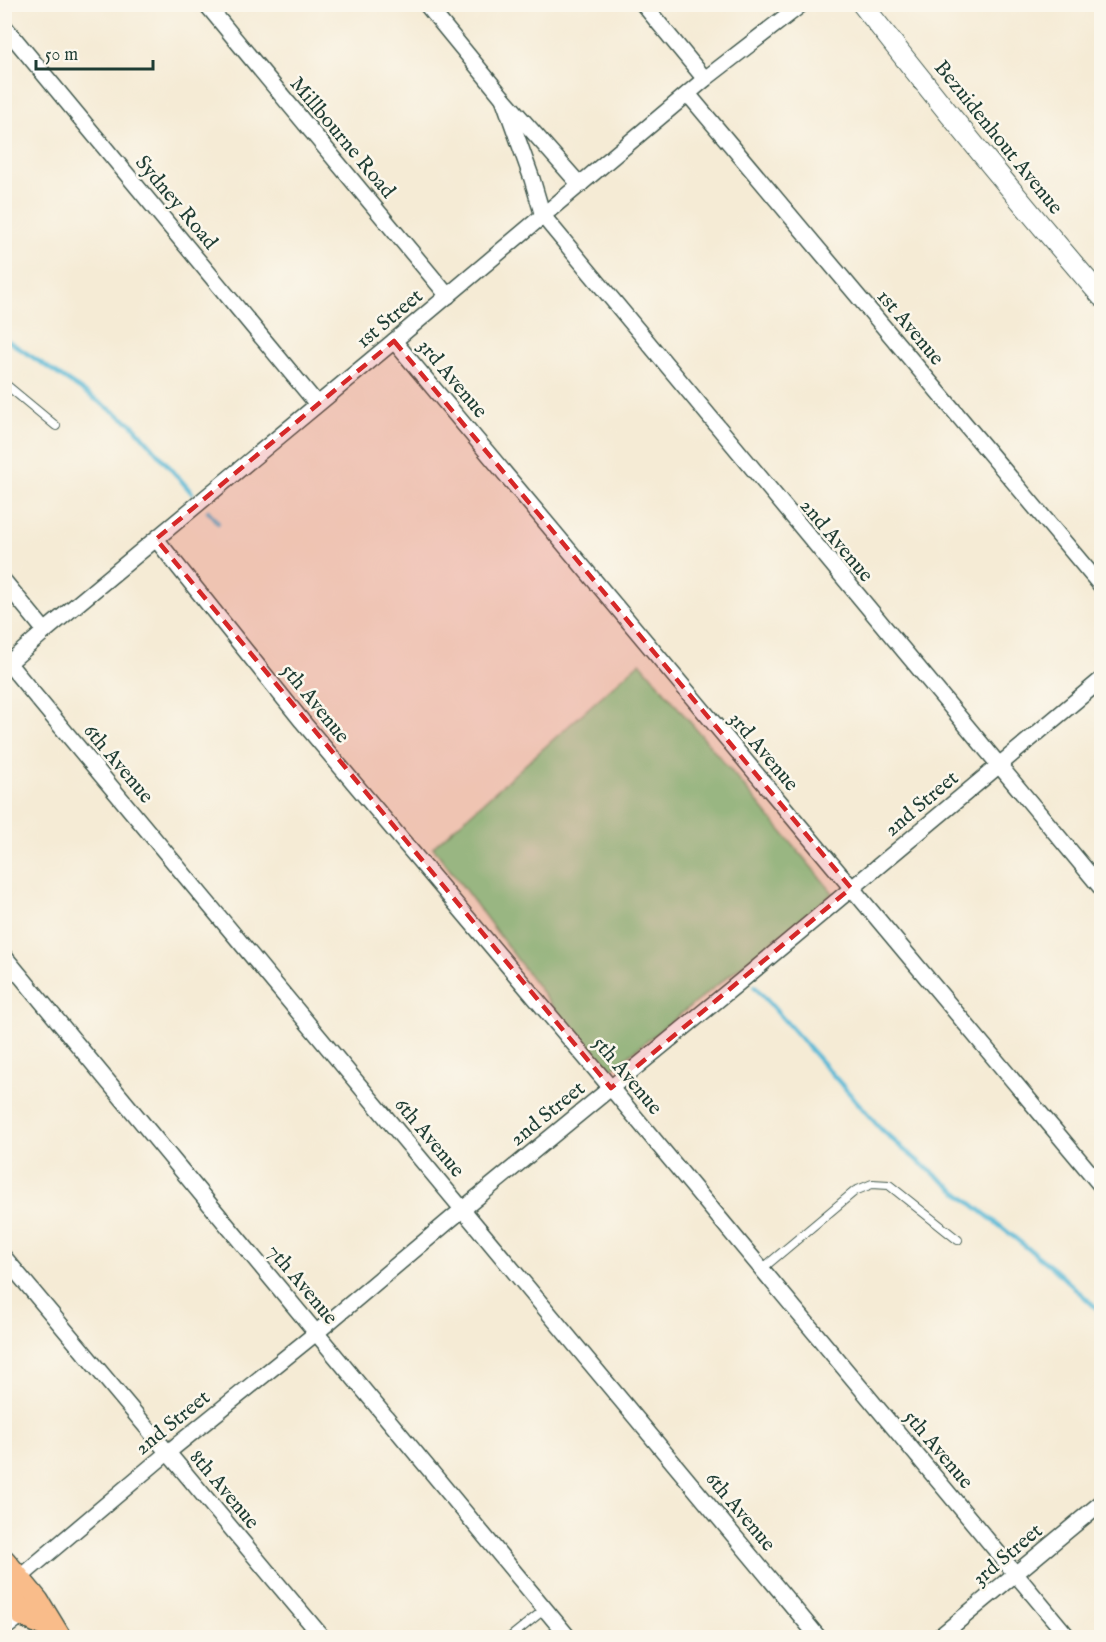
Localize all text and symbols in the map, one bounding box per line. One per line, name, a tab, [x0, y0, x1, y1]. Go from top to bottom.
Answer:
scale bar	[36, 33, 153, 71]
text: 50 m	[45, 44, 78, 67]
street label: Bezuidenhout Avenue	[927, 55, 1069, 221]
street label: Millbourne Road	[283, 72, 401, 205]
street label: Sydney Road	[129, 150, 224, 256]
street label: 1st Street	[351, 283, 429, 355]
street label: 1st Avenue	[870, 284, 950, 372]
street label: 3rd Avenue	[411, 334, 493, 424]
street label: 2nd Avenue	[793, 494, 879, 589]
street label: 5th Avenue	[275, 659, 355, 750]
street label: 3rd Avenue	[722, 707, 804, 797]
street label: 6th Avenue	[77, 719, 159, 810]
street label: 2nd Street	[879, 765, 965, 843]
street label: 5th Avenue	[586, 1031, 668, 1121]
street label: 2nd Street	[505, 1076, 591, 1153]
street label: 6th Avenue	[388, 1093, 470, 1184]
street label: 7th Avenue	[260, 1239, 344, 1331]
street label: 2nd Street	[130, 1385, 216, 1462]
street label: 5th Avenue	[897, 1405, 979, 1495]
street label: 8th Avenue	[183, 1445, 265, 1535]
street label: 6th Avenue	[699, 1467, 781, 1558]
street label: 3rd Street	[967, 1518, 1049, 1592]

